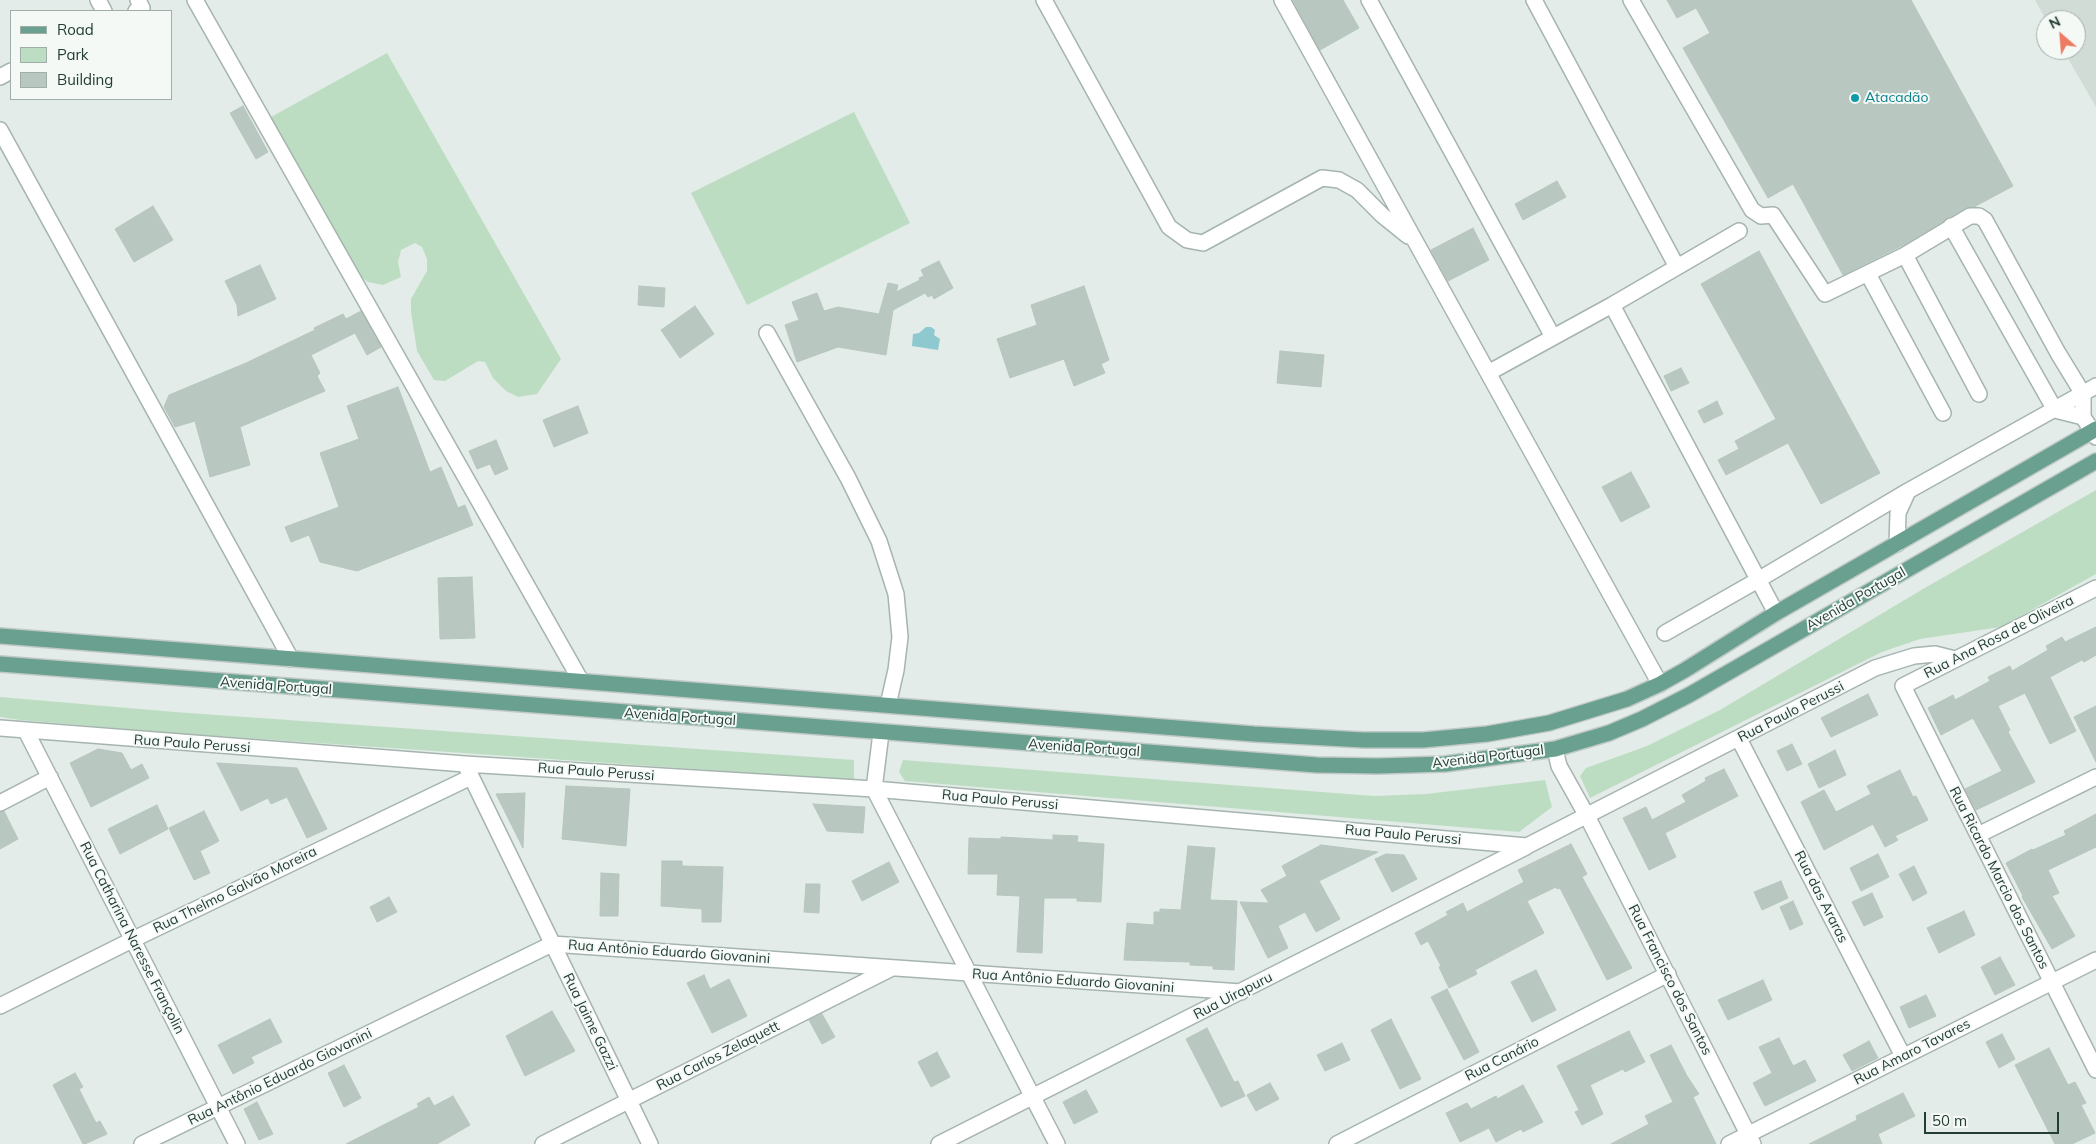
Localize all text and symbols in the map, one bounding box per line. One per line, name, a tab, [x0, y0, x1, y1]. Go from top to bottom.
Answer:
legend	[10, 10, 172, 100]
north arrow	[2036, 10, 2086, 60]
text: N	[2046, 12, 2063, 33]
text: Road	[57, 20, 94, 39]
text: Park	[57, 45, 89, 64]
text: Building	[57, 70, 113, 89]
place label: Atacadão	[1865, 90, 1928, 106]
marker: Atacadão	[1849, 92, 1861, 104]
street label: Avenida Portugal	[1803, 564, 1909, 634]
street label: Rua Ana Rosa de Oliveira	[1921, 592, 2077, 682]
street label: Avenida Portugal	[219, 674, 333, 698]
street label: Rua Paulo Perussi	[1735, 678, 1847, 746]
street label: Avenida Portugal	[623, 705, 737, 729]
street label: Rua Paulo Perussi	[133, 732, 251, 756]
street label: Avenida Portugal	[1027, 736, 1141, 760]
street label: Avenida Portugal	[1431, 742, 1545, 772]
street label: Rua Paulo Perussi	[537, 760, 655, 784]
street label: Rua Ricardo Marcio dos Santos	[1946, 784, 2052, 972]
street label: Rua Paulo Perussi	[941, 787, 1059, 813]
street label: Rua Paulo Perussi	[1344, 822, 1462, 848]
street label: Rua Catharina Naresse Françolin	[76, 839, 188, 1037]
street label: Rua Thelmo Galvão Moreira	[150, 843, 320, 937]
street label: Rua das Araras	[1791, 848, 1851, 946]
street label: Rua Francisco dos Santos	[1625, 902, 1715, 1058]
street label: Rua Antônio Eduardo Giovanini	[567, 937, 771, 967]
street label: Rua Antônio Eduardo Giovanini	[971, 966, 1175, 996]
street label: Rua Uirapuru	[1191, 969, 1275, 1023]
street label: Rua Jaime Gazzi	[559, 971, 621, 1073]
street label: Rua Amaro Tavares	[1851, 1015, 1973, 1089]
street label: Rua Carlos Zelaquett	[654, 1018, 782, 1094]
street label: Rua Antônio Eduardo Giovanini	[185, 1025, 375, 1129]
street label: Rua Canário	[1462, 1033, 1542, 1085]
scale bar	[1926, 1102, 2061, 1134]
text: 50 m	[1932, 1111, 1967, 1130]

